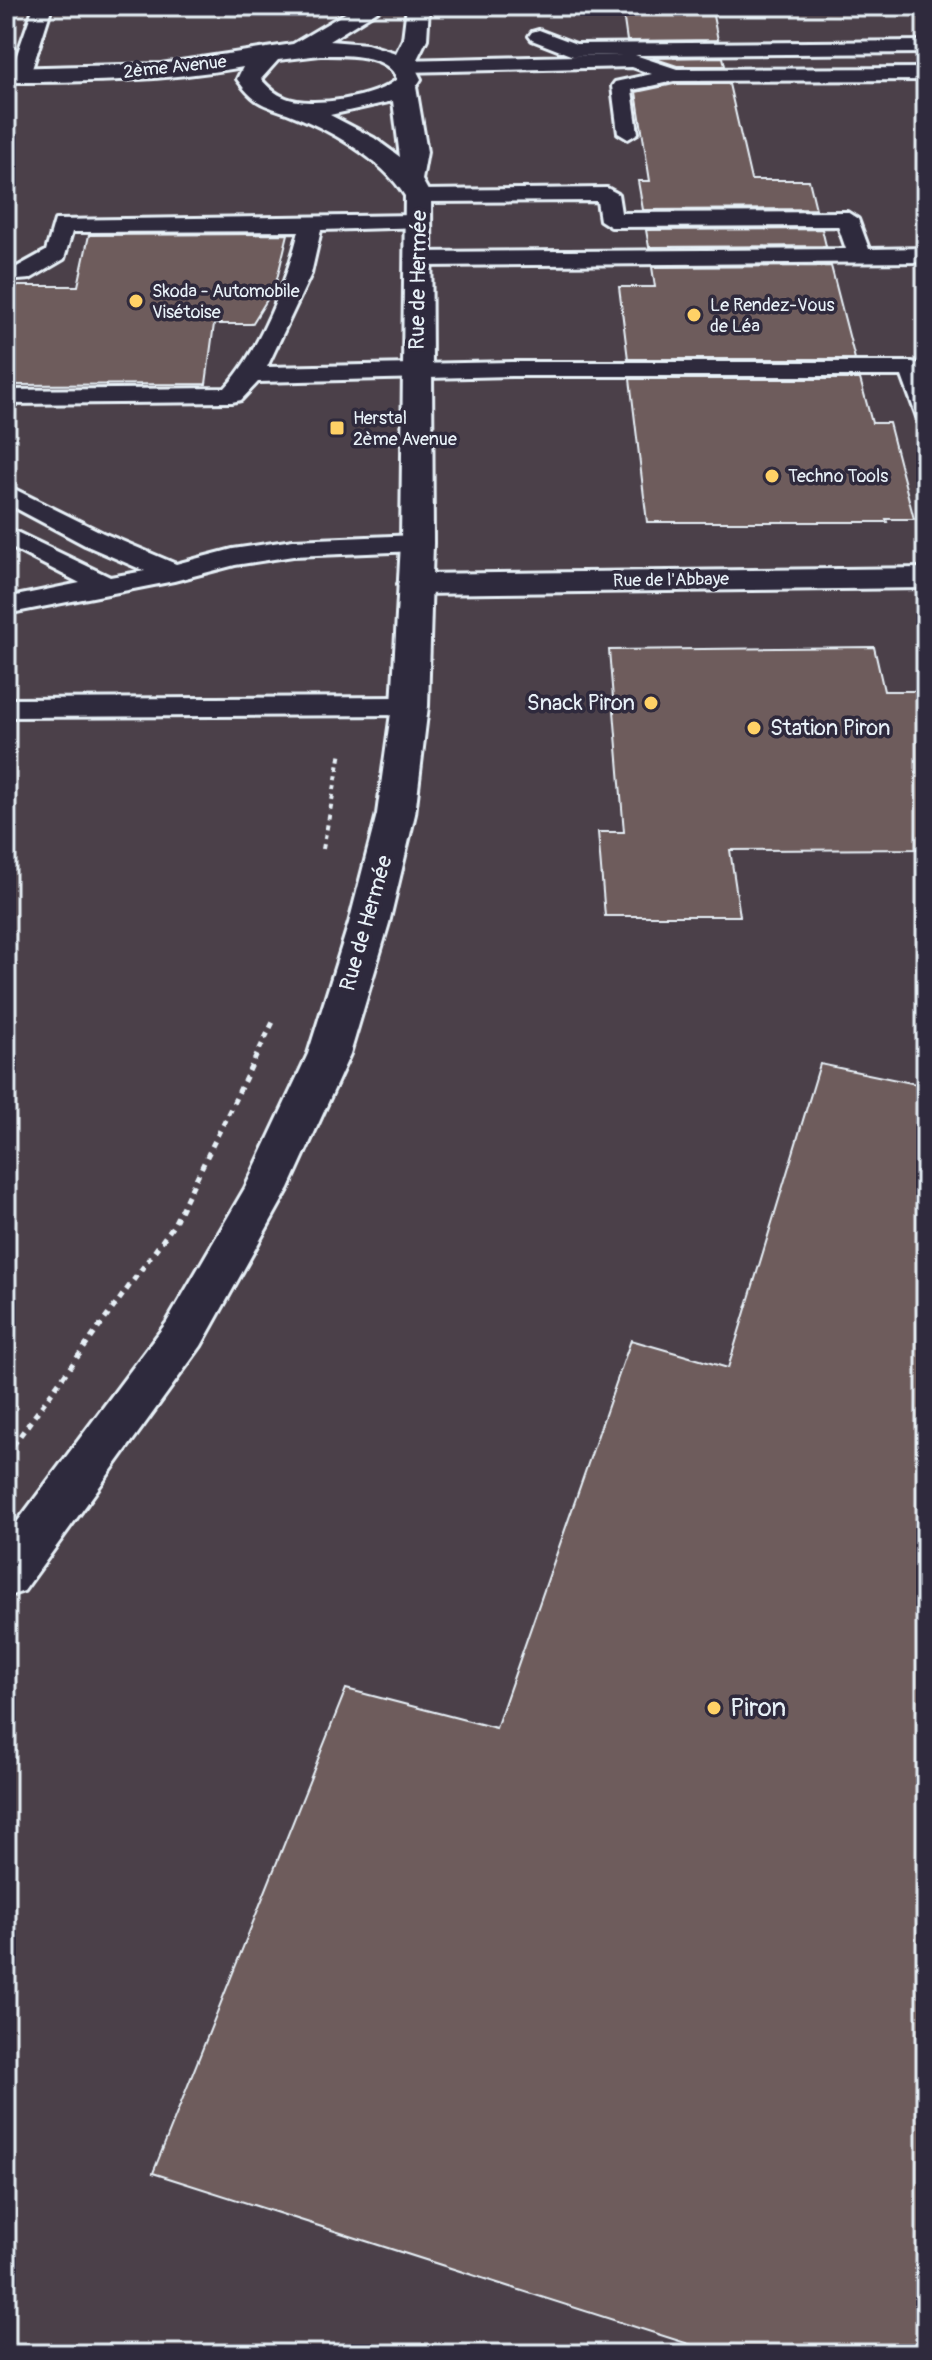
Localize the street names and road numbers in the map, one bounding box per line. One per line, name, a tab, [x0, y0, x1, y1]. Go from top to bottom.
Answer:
street label: 2ème Avenue	[122, 50, 228, 84]
street label: Rue de Hermée	[403, 210, 433, 350]
street label: Rue de l'Abbaye	[613, 567, 729, 593]
street label: Rue de Hermée	[333, 852, 399, 994]

